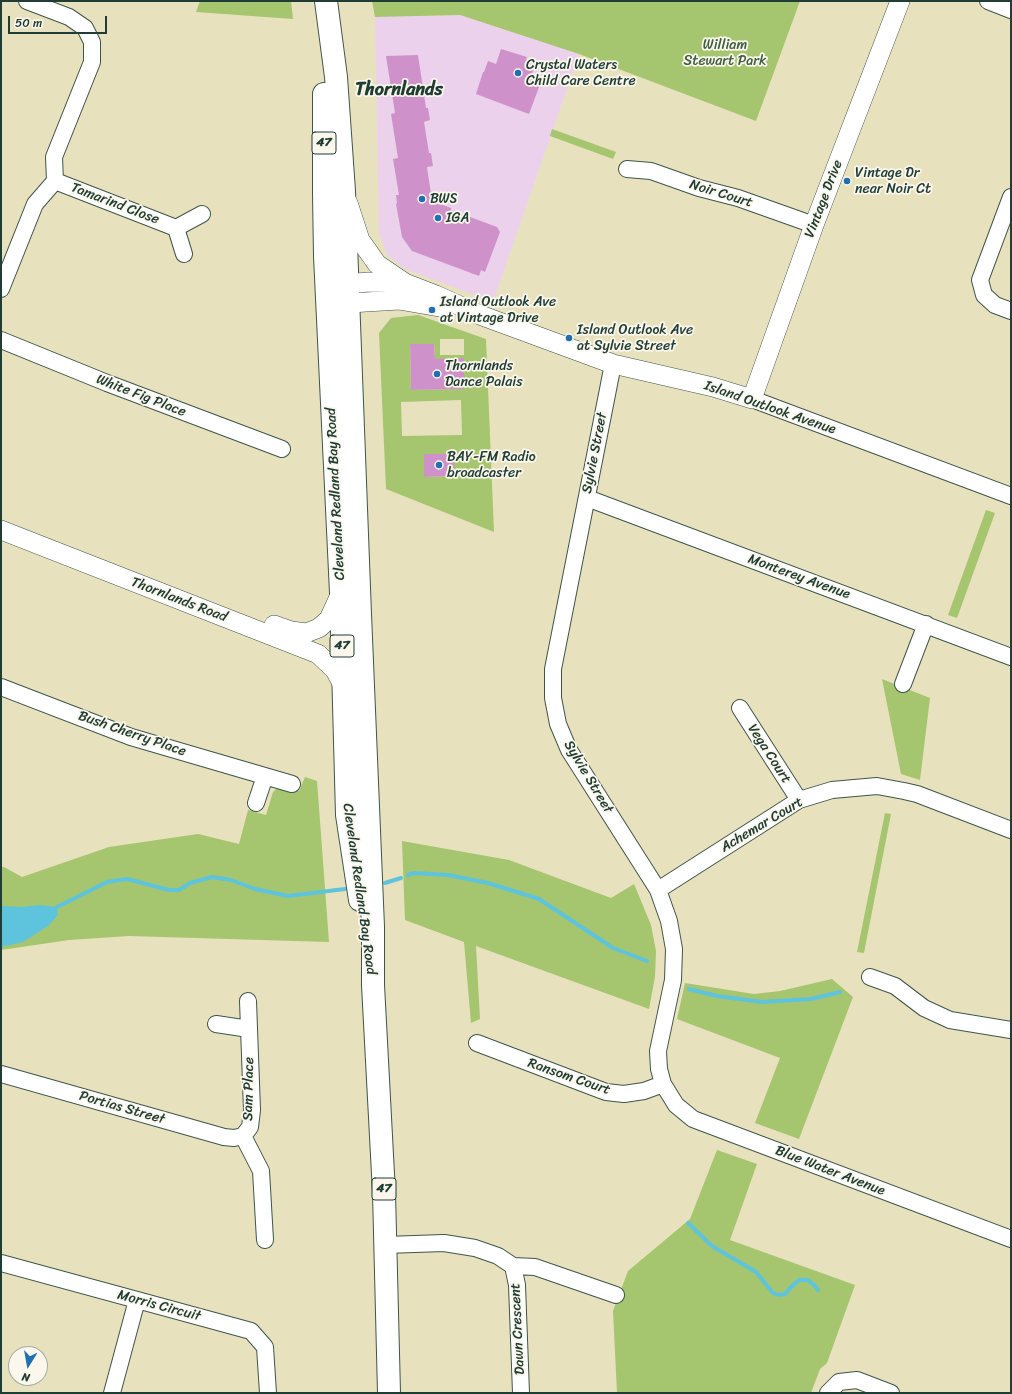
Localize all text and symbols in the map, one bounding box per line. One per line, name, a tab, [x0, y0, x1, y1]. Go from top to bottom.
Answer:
scale bar	[10, 8, 109, 34]
text: 50 m	[15, 12, 42, 34]
park label: William Stewart Park	[683, 37, 767, 70]
place label: Crystal Waters Child Care Centre	[526, 57, 636, 90]
marker: Crystal Waters Child Care Centre	[513, 68, 523, 78]
district label: Thornlands	[355, 79, 443, 101]
road number: 47	[312, 132, 336, 154]
street label: Vintage Drive	[801, 158, 847, 240]
place label: Vintage Dr near Noir Ct	[855, 165, 931, 198]
street label: Noir Court	[687, 176, 755, 212]
marker: Vintage Dr near Noir Ct	[842, 176, 852, 186]
street label: Tamarind Close	[69, 179, 161, 229]
place label: BWS	[430, 191, 457, 207]
marker: BWS	[417, 194, 427, 204]
place label: IGA	[446, 210, 469, 226]
marker: IGA	[433, 213, 443, 223]
place label: Island Outlook Ave at Vintage Drive	[440, 294, 556, 326]
marker: Island Outlook Ave at Vintage Drive	[427, 305, 437, 315]
place label: Island Outlook Ave at Sylvie Street	[577, 322, 693, 354]
marker: Island Outlook Ave at Sylvie Street	[564, 333, 574, 343]
place label: Thornlands Dance Palais	[445, 358, 523, 390]
marker: Thornlands Dance Palais	[432, 369, 442, 379]
street label: White Fig Place	[94, 371, 188, 421]
street label: Island Outlook Avenue	[702, 378, 838, 438]
street label: Cleveland Redland Bay Road	[323, 407, 349, 581]
street label: Sylvie Street	[579, 411, 611, 495]
place label: BAY-FM Radio broadcaster	[447, 449, 536, 482]
marker: BAY-FM Radio broadcaster	[434, 460, 444, 470]
street label: Monterey Avenue	[746, 551, 852, 603]
street label: Thornlands Road	[129, 574, 229, 626]
road number: 47	[330, 635, 354, 657]
street label: Bush Cherry Place	[76, 708, 188, 760]
street label: Vega Court	[744, 721, 794, 787]
street label: Sylvie Street	[560, 738, 616, 816]
street label: Achemar Court	[718, 794, 806, 856]
street label: Cleveland Redland Bay Road	[339, 802, 379, 976]
street label: Ransom Court	[526, 1055, 612, 1099]
street label: Sam Place	[240, 1057, 258, 1121]
street label: Portias Street	[77, 1088, 167, 1128]
street label: Blue Water Avenue	[773, 1142, 887, 1200]
road number: 47	[372, 1178, 396, 1200]
street label: Dawn Crescent	[507, 1283, 529, 1375]
street label: Morris Circuit	[115, 1287, 203, 1325]
north arrow	[8, 1346, 48, 1386]
text: N	[20, 1367, 31, 1387]

